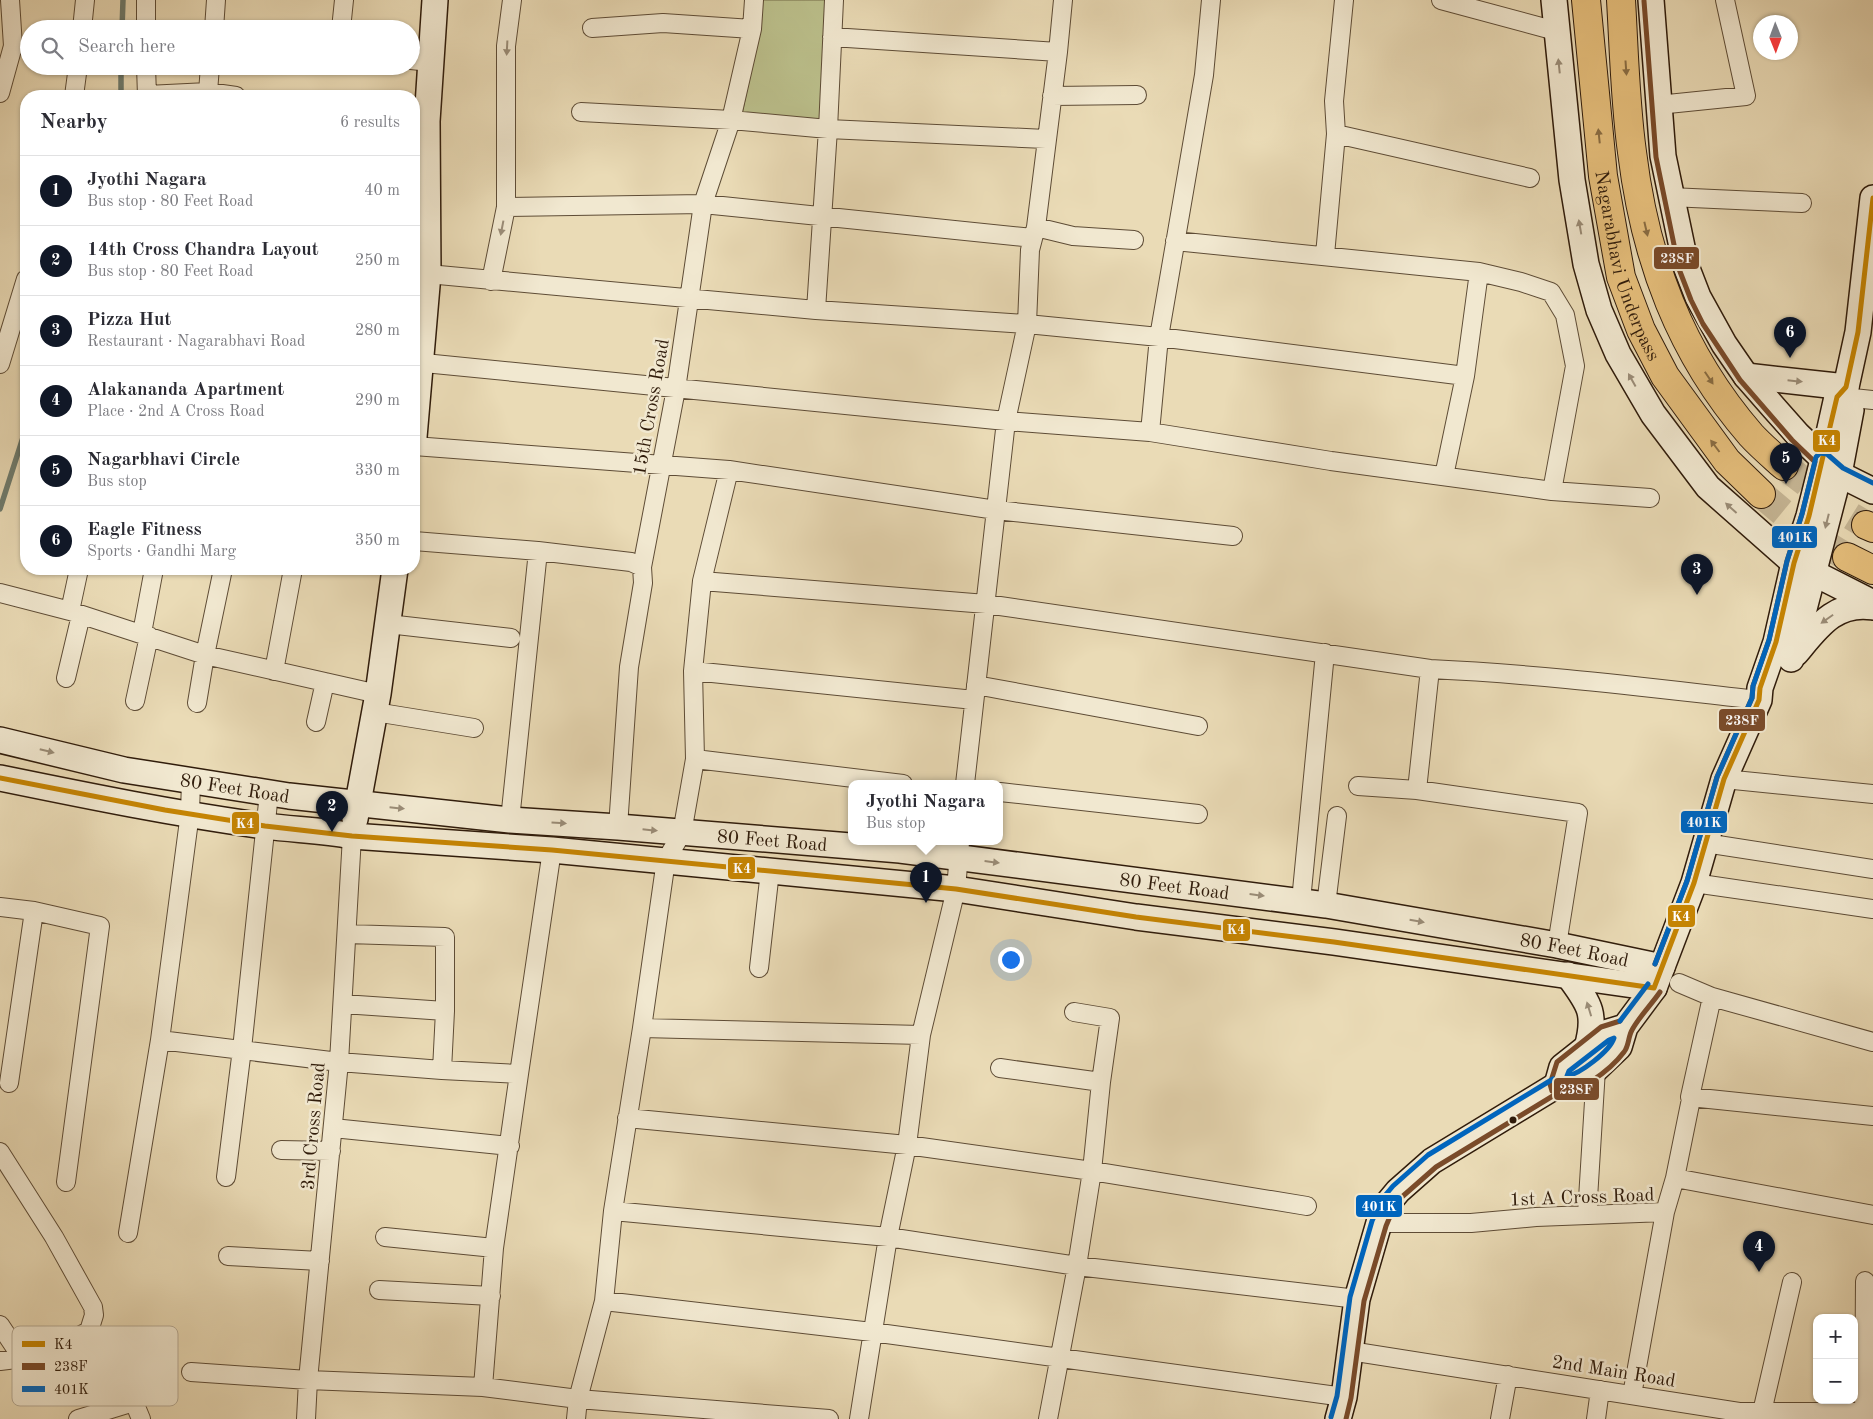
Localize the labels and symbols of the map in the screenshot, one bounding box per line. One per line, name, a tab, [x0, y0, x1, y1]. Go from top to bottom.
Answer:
north arrow	[1753, 15, 1798, 60]
one-way arrow	[502, 41, 510, 57]
one-way arrow	[1555, 58, 1563, 74]
one-way arrow	[1622, 61, 1630, 77]
one-way arrow	[1595, 127, 1603, 143]
street label: Nagarabhavi Underpass	[1590, 169, 1662, 365]
one-way arrow	[1575, 219, 1583, 235]
one-way arrow	[498, 220, 506, 236]
one-way arrow	[1642, 222, 1650, 237]
line badge: 238F	[1653, 246, 1700, 270]
text: 238F	[1660, 252, 1694, 266]
pin: 6	[1774, 317, 1806, 358]
street label: 15th Cross Road	[631, 338, 674, 477]
one-way arrow	[1704, 371, 1714, 385]
one-way arrow	[1628, 372, 1636, 387]
one-way arrow	[1787, 377, 1803, 385]
line badge: K4	[1812, 429, 1841, 453]
text: K4	[1818, 434, 1836, 448]
one-way arrow	[1710, 439, 1720, 453]
pin: 5	[1770, 443, 1802, 484]
one-way arrow	[1725, 502, 1737, 514]
one-way arrow	[1823, 514, 1831, 529]
line badge: 401K	[1771, 525, 1818, 549]
text: 401K	[1777, 531, 1813, 545]
pin: 3	[1681, 554, 1713, 595]
one-way arrow	[1820, 614, 1834, 624]
line badge: 238F	[1718, 708, 1766, 732]
text: 238F	[1725, 714, 1759, 728]
one-way arrow	[40, 747, 55, 755]
street label: 80 Feet Road	[178, 772, 291, 808]
pin: 2	[316, 791, 348, 832]
one-way arrow	[390, 804, 406, 812]
line badge: 401K	[1680, 810, 1728, 834]
line badge: K4	[231, 811, 260, 835]
text: 401K	[1686, 816, 1722, 830]
text: K4	[236, 817, 254, 831]
one-way arrow	[551, 820, 567, 828]
one-way arrow	[642, 826, 658, 834]
street label: 80 Feet Road	[716, 828, 828, 856]
line badge: K4	[727, 856, 756, 880]
one-way arrow	[984, 858, 1000, 866]
text: K4	[733, 862, 751, 876]
pin: 1	[910, 862, 942, 903]
street label: 80 Feet Road	[1118, 871, 1231, 904]
one-way arrow	[1249, 892, 1265, 900]
line badge: K4	[1667, 904, 1696, 928]
text: K4	[1672, 910, 1690, 924]
one-way arrow	[1410, 917, 1426, 925]
line badge: K4	[1222, 918, 1251, 942]
text: K4	[1227, 923, 1245, 937]
street label: 80 Feet Road	[1518, 932, 1630, 972]
your location	[998, 947, 1024, 973]
one-way arrow	[1585, 1001, 1593, 1016]
street label: 3rd Cross Road	[299, 1061, 330, 1191]
line badge: 238F	[1553, 1077, 1600, 1101]
text: 238F	[1559, 1083, 1593, 1097]
unlabelled marker	[1508, 1115, 1518, 1125]
street label: 1st A Cross Road	[1509, 1186, 1655, 1211]
line badge: 401K	[1355, 1194, 1403, 1218]
text: 401K	[1361, 1200, 1397, 1214]
pin: 4	[1743, 1231, 1775, 1272]
legend	[12, 1326, 178, 1406]
text: K4	[54, 1338, 73, 1352]
street label: 2nd Main Road	[1550, 1353, 1677, 1392]
text: 238F	[54, 1360, 88, 1374]
text: 401K	[54, 1383, 89, 1397]

